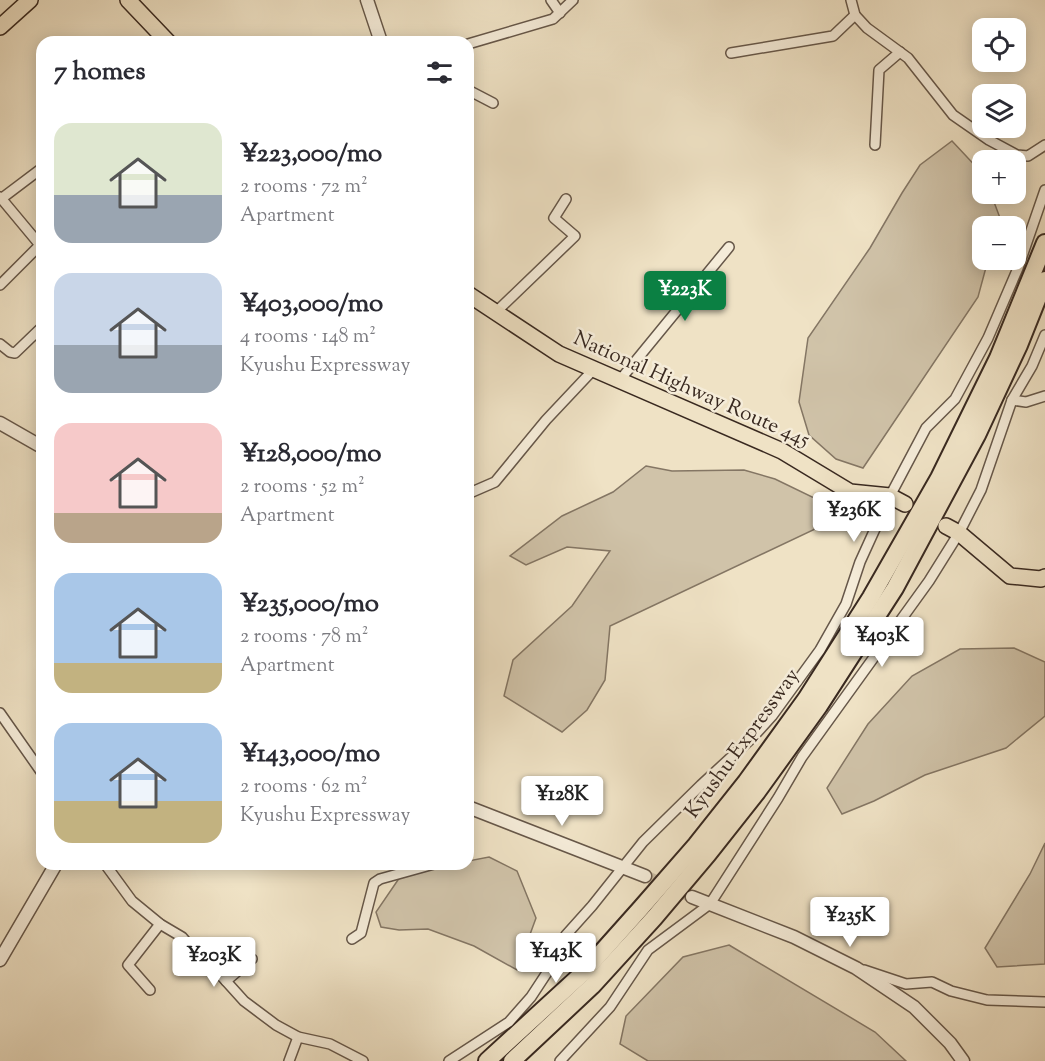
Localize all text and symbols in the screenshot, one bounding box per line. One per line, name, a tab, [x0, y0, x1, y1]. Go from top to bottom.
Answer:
map controls	[972, 18, 1026, 270]
button: locate	[972, 18, 1026, 72]
text: 7 homes	[54, 54, 145, 91]
icon: filters	[423, 56, 456, 89]
button: layers	[972, 84, 1026, 138]
text: ¥223,000/mo	[240, 136, 382, 173]
icon: home	[102, 147, 174, 219]
button: +	[972, 150, 1026, 204]
text: 2 rooms · 72 m²	[240, 173, 368, 202]
text: Apartment	[240, 202, 335, 231]
button: −	[972, 216, 1026, 270]
pin: ¥223K	[643, 271, 727, 322]
text: ¥223K	[658, 276, 712, 305]
text: ¥403,000/mo	[240, 286, 383, 323]
icon: home	[102, 297, 174, 369]
text: 4 rooms · 148 m²	[240, 323, 376, 352]
street label: National Highway Route 445	[568, 324, 814, 456]
text: Kyushu Expressway	[240, 352, 410, 381]
text: ¥128,000/mo	[240, 436, 381, 473]
icon: home	[102, 447, 174, 519]
text: 2 rooms · 52 m²	[240, 473, 365, 502]
pin: ¥236K	[812, 492, 896, 543]
text: ¥236K	[827, 497, 881, 526]
text: Apartment	[240, 502, 335, 531]
text: ¥235,000/mo	[240, 586, 379, 623]
icon: home	[102, 597, 174, 669]
pin: ¥403K	[840, 617, 924, 668]
text: ¥403K	[855, 622, 909, 651]
text: 2 rooms · 78 m²	[240, 623, 369, 652]
text: Apartment	[240, 652, 335, 681]
street label: Kyushu Expressway	[678, 662, 808, 825]
text: ¥143,000/mo	[240, 736, 380, 773]
icon: home	[102, 747, 174, 819]
text: 2 rooms · 62 m²	[240, 773, 368, 802]
pin: ¥128K	[520, 776, 604, 827]
text: ¥128K	[535, 781, 589, 810]
text: Kyushu Expressway	[240, 802, 410, 831]
pin: ¥235K	[808, 897, 892, 948]
text: ¥235K	[824, 902, 876, 931]
pin: ¥143K	[514, 933, 598, 984]
pin: ¥203K	[172, 937, 256, 988]
text: ¥143K	[530, 938, 582, 967]
text: ¥203K	[186, 942, 242, 971]

